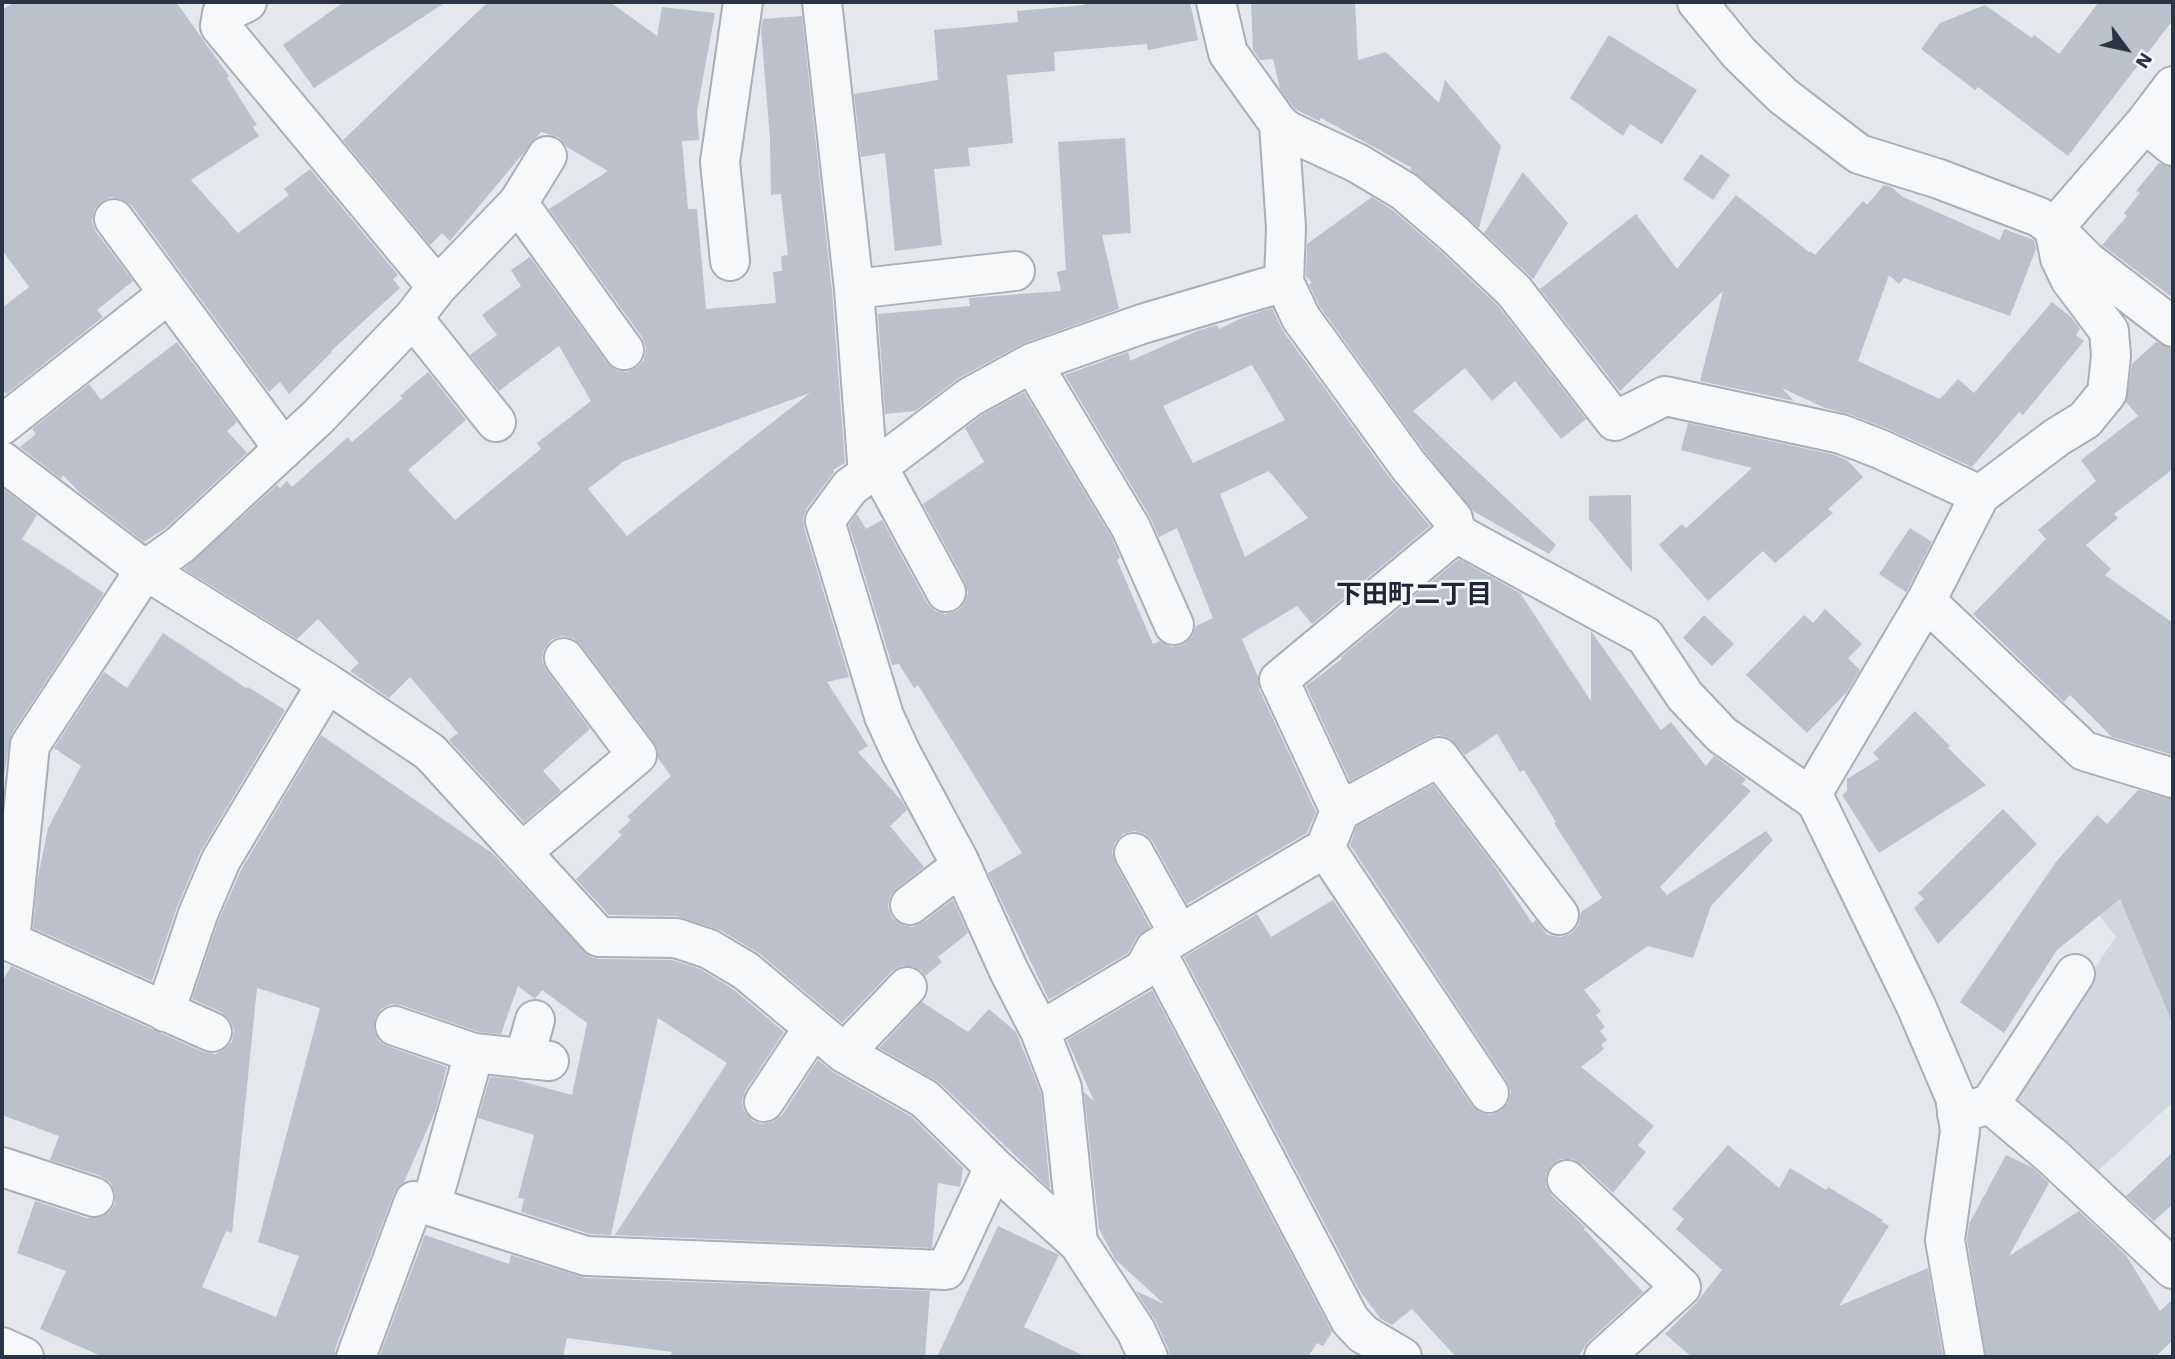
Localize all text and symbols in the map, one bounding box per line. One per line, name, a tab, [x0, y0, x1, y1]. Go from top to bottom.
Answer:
north arrow	[2091, 14, 2161, 84]
text: N	[2131, 49, 2158, 73]
district label: 下田町二丁目	[1336, 579, 1492, 611]

